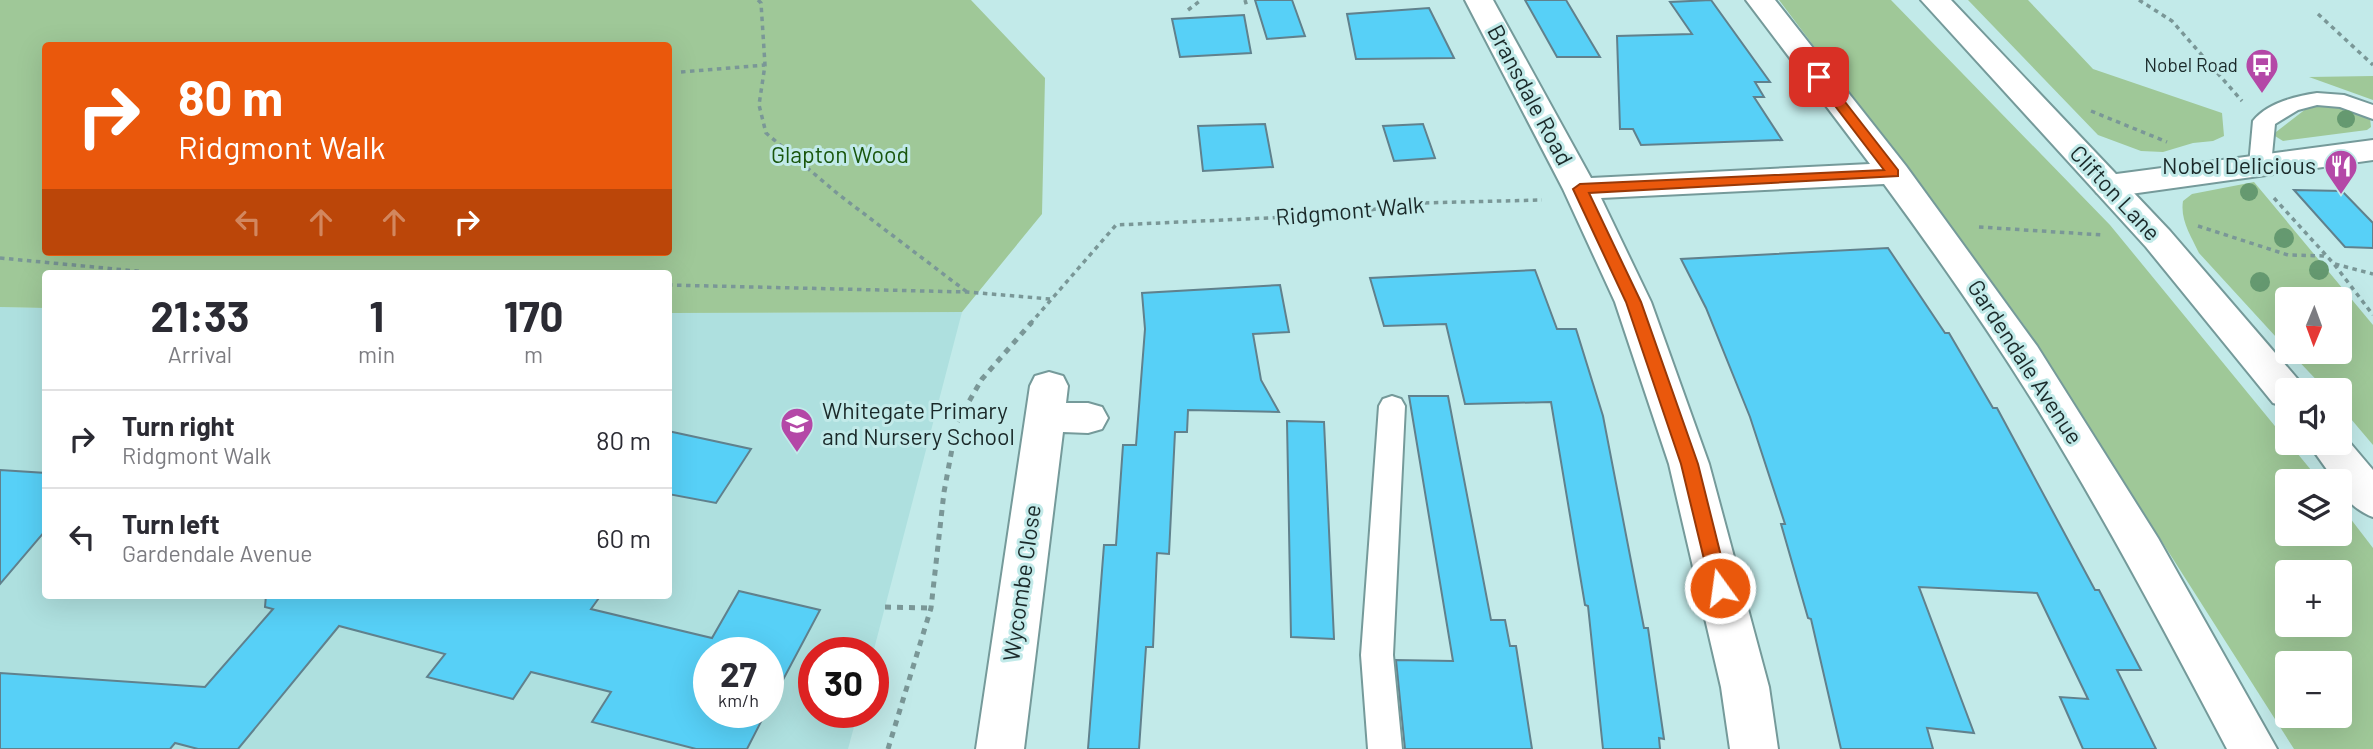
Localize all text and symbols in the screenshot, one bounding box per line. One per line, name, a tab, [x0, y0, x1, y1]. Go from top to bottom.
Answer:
street label: Bransdale Road	[1482, 19, 1580, 170]
bus stop icon: Nobel Road	[2243, 46, 2281, 95]
pin	[1789, 47, 1849, 107]
place label: Nobel Road	[2144, 53, 2238, 76]
icon: arrive	[1800, 58, 1838, 96]
text: 80 m	[178, 67, 283, 126]
icon: right	[63, 70, 154, 161]
text: Ridgmont Walk	[178, 127, 386, 165]
street label: Clifton Lane	[2065, 139, 2167, 246]
park label: Glapton Wood	[771, 140, 909, 168]
restaurant icon: Nobel Delicious	[2322, 147, 2360, 196]
place label: Nobel Delicious	[2162, 151, 2316, 179]
street label: Ridgmont Walk	[1274, 190, 1425, 230]
icon: left	[229, 203, 267, 241]
icon: ahead	[302, 203, 340, 241]
icon: ahead	[375, 203, 413, 241]
icon: right	[448, 203, 486, 241]
street label: Gardendale Avenue	[1962, 274, 2089, 449]
north arrow	[2275, 287, 2352, 364]
map controls	[2275, 287, 2352, 728]
text: 21:33	[151, 290, 249, 340]
text: 1	[369, 290, 384, 340]
text: 170	[504, 290, 563, 340]
text: Arrival	[168, 340, 232, 368]
text: min	[358, 340, 395, 368]
text: m	[524, 340, 543, 368]
button: sound	[2275, 378, 2352, 455]
place label: Whitegate Primary and Nursery School	[822, 396, 1015, 450]
school or university icon: Whitegate Primary and Nursery School	[778, 405, 816, 454]
text: Turn right	[122, 410, 235, 441]
icon: right	[63, 420, 101, 458]
text: 80 m	[596, 424, 651, 455]
text: Ridgmont Walk	[122, 441, 271, 469]
button: layers	[2275, 469, 2352, 546]
street label: Wycombe Close	[996, 503, 1046, 663]
text: Turn left	[122, 508, 220, 539]
icon: left	[63, 518, 101, 556]
text: 60 m	[596, 522, 651, 553]
text: Gardendale Avenue	[122, 539, 313, 567]
position arrow	[1683, 551, 1757, 625]
button: +	[2275, 560, 2352, 637]
speed limit sign: 30	[798, 637, 889, 728]
button: −	[2275, 651, 2352, 728]
text: 27	[720, 652, 757, 694]
text: km/h	[718, 689, 759, 711]

